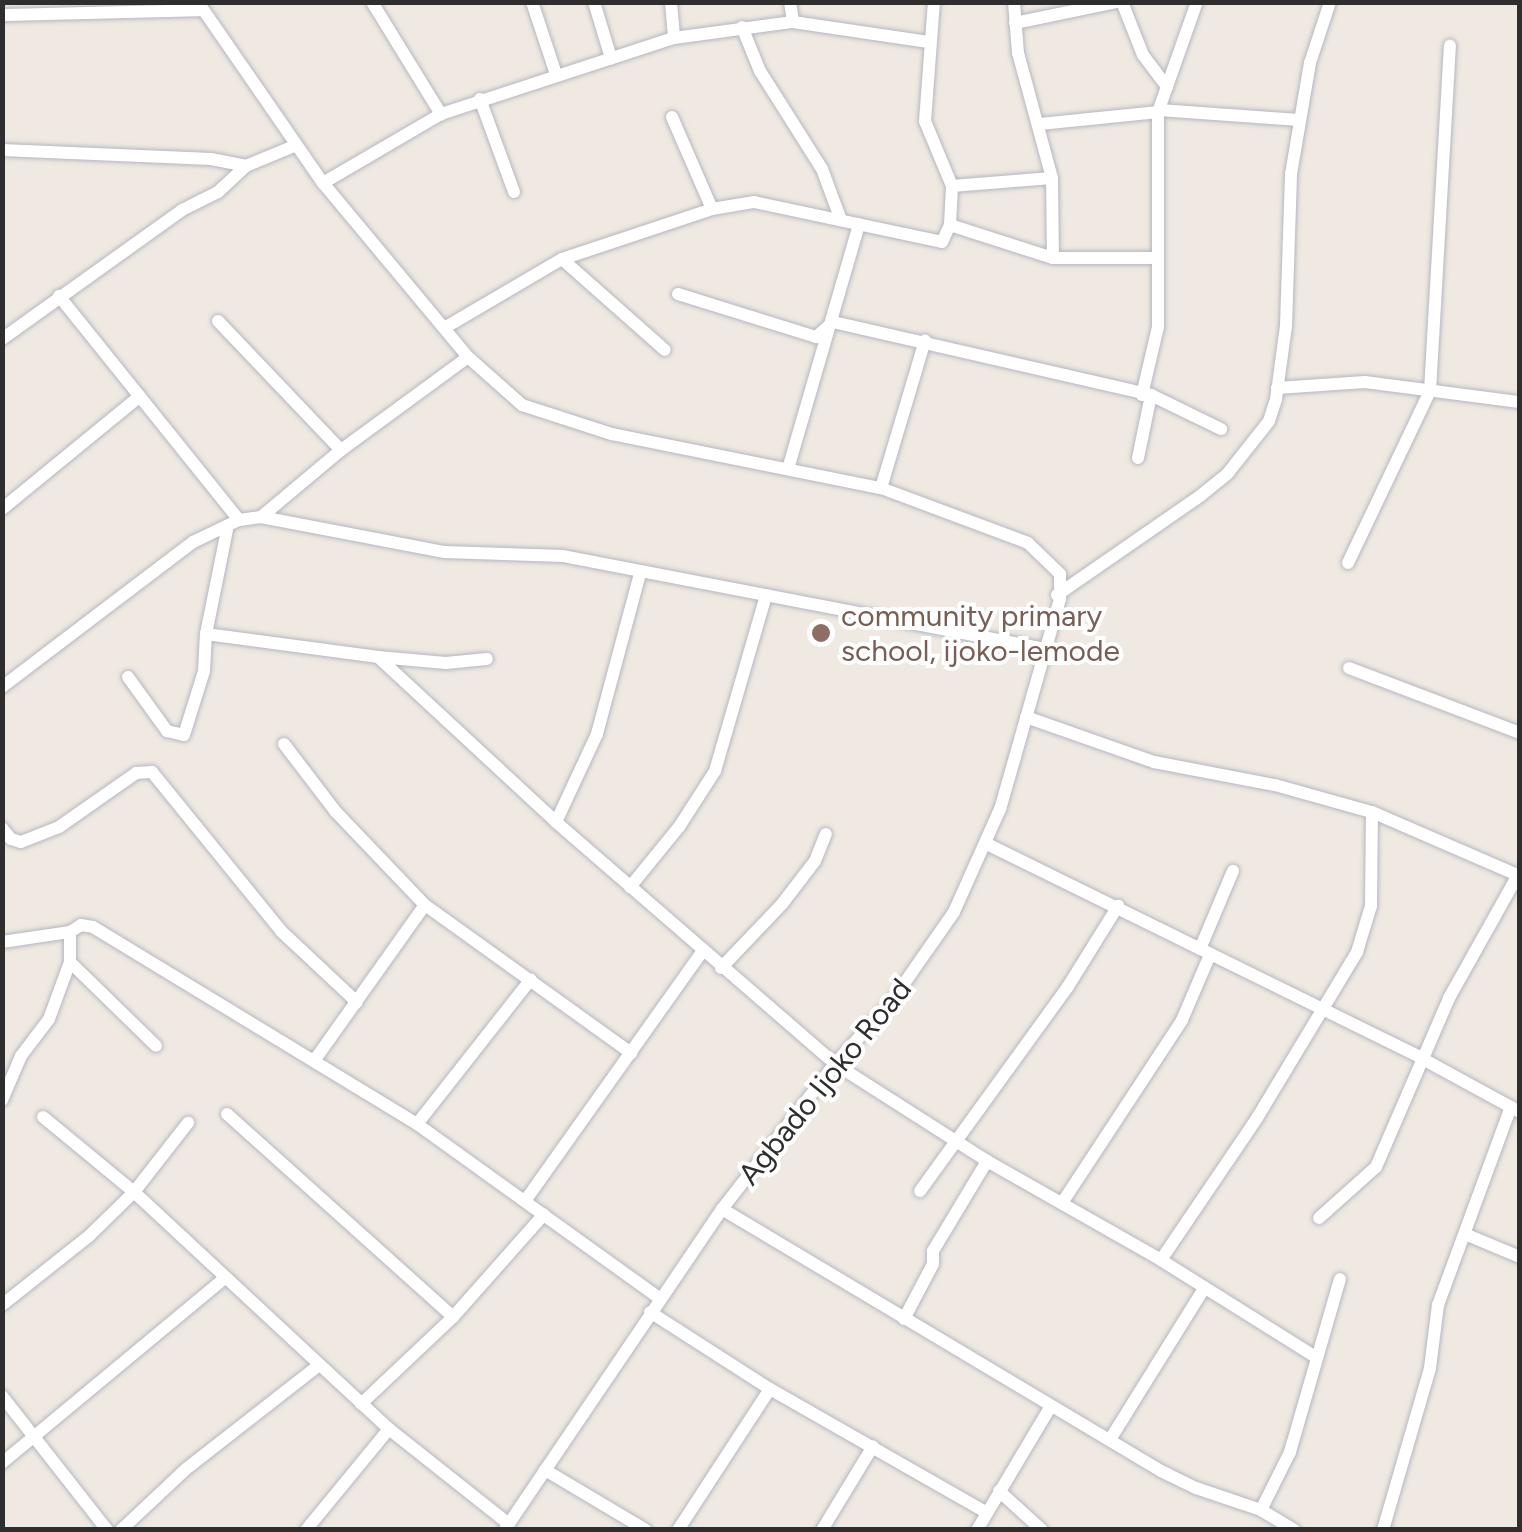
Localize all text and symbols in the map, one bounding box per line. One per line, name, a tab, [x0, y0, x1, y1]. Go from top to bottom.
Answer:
place label: community primary school, ijoko-lemode	[841, 598, 1120, 668]
marker: community primary school, ijoko-lemode	[810, 622, 832, 644]
street label: Agbado Ijoko Road	[731, 972, 919, 1192]

